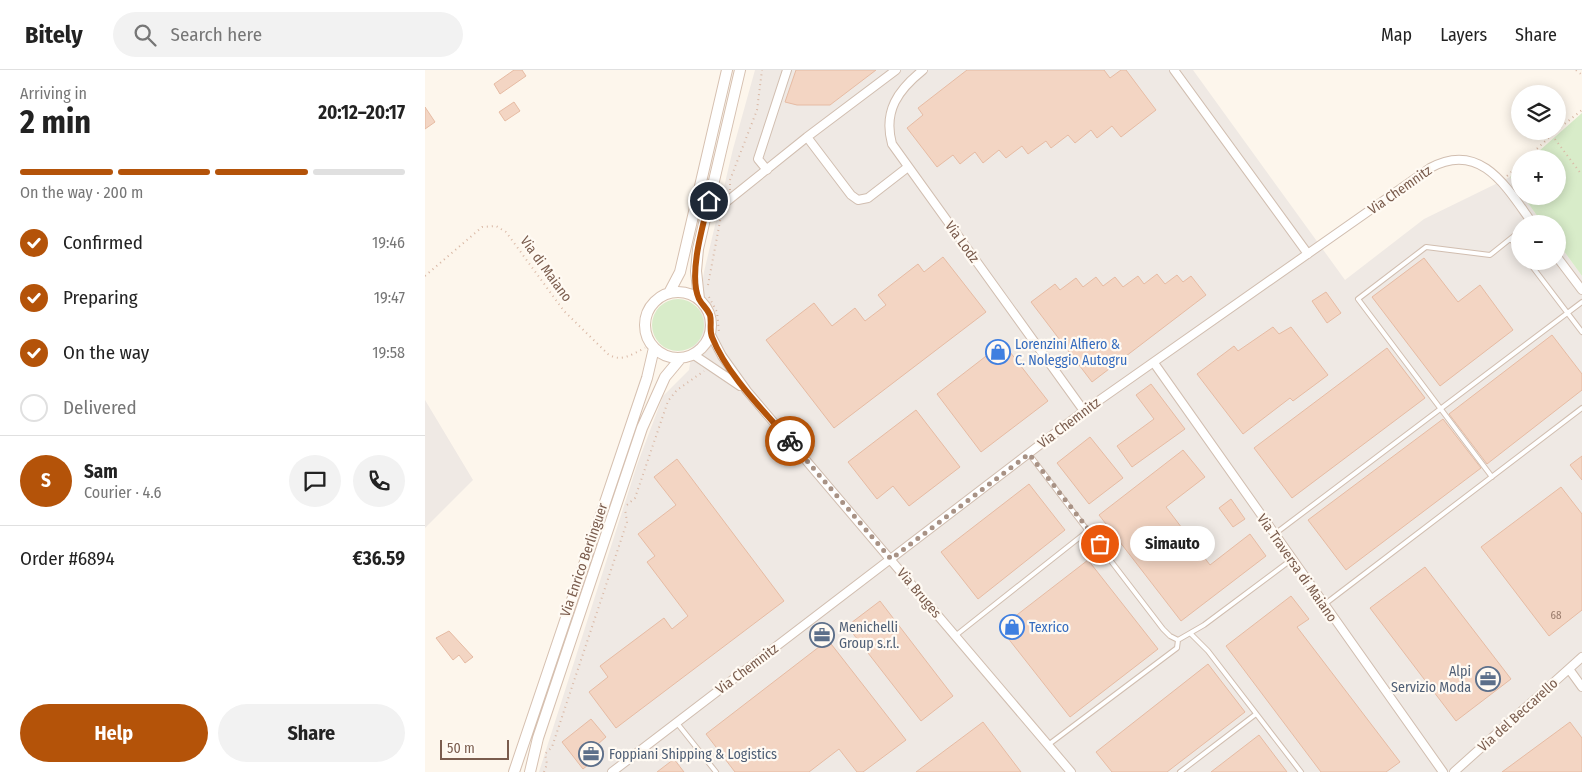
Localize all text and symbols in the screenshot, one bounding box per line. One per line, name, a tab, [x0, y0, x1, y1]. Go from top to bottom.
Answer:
search box	[113, 12, 463, 57]
text: Bitely	[25, 21, 83, 49]
icon: search	[131, 21, 159, 49]
text: Search here	[171, 23, 262, 46]
text: Map	[1381, 24, 1412, 46]
text: Layers	[1440, 24, 1487, 46]
text: Share	[1515, 24, 1557, 46]
text: Arriving in	[20, 84, 87, 103]
map controls	[1511, 85, 1566, 270]
button: layers	[1511, 85, 1566, 140]
text: 20:12–20:17	[318, 101, 405, 124]
text: 2 min	[20, 103, 91, 141]
button: +	[1511, 150, 1566, 205]
street label: Via Chemnitz	[1365, 162, 1436, 218]
pin	[688, 180, 730, 222]
text: On the way · 200 m	[20, 183, 143, 202]
icon: home	[695, 187, 723, 215]
button: −	[1511, 215, 1566, 270]
street label: Via Lodz	[941, 218, 983, 266]
icon: check	[20, 229, 48, 257]
text: Confirmed	[63, 231, 143, 254]
text: 19:46	[372, 233, 405, 252]
street label: Via di Maiano	[516, 233, 576, 305]
icon: check	[20, 284, 48, 312]
text: Preparing	[63, 286, 138, 309]
text: 19:47	[374, 288, 405, 307]
place label: Lorenzini Alfiero & C. Noleggio Autogru	[1015, 336, 1127, 369]
icon: check	[20, 339, 48, 367]
shop icon: Lorenzini Alfiero & C. Noleggio Autogru	[985, 339, 1011, 365]
text: On the way	[63, 341, 149, 364]
text: 19:58	[372, 343, 405, 362]
street label: Via Chemnitz	[1034, 394, 1104, 452]
text: Delivered	[63, 396, 137, 419]
courier	[765, 416, 815, 466]
icon: bike	[776, 427, 804, 455]
button: chat	[289, 455, 341, 507]
button: phone	[353, 455, 405, 507]
text: Sam	[84, 460, 118, 483]
text: S	[41, 469, 51, 492]
text: Courier · 4.6	[84, 483, 162, 502]
street label: Via Enrico Berlinguer	[557, 501, 611, 619]
street label: Via Traversa di Maiano	[1253, 511, 1341, 625]
pin	[1079, 523, 1121, 565]
callout: Simauto	[1130, 526, 1215, 562]
icon: bag	[1086, 530, 1114, 558]
text: Simauto	[1145, 534, 1200, 553]
text: Order #6894	[20, 547, 115, 570]
text: €36.59	[352, 547, 405, 570]
street label: Via Bruges	[893, 565, 945, 621]
house number: 68	[1551, 609, 1562, 622]
shop icon: Texrico	[999, 614, 1025, 640]
place label: Menichelli Group s.r.l.	[839, 619, 899, 652]
place label: Texrico	[1029, 619, 1069, 636]
office icon: Menichelli Group s.r.l.	[809, 622, 835, 648]
street label: Via Chemnitz	[712, 640, 782, 698]
place label: Alpi Servizio Moda	[1391, 663, 1471, 696]
office icon: Alpi Servizio Moda	[1475, 666, 1501, 692]
street label: Via del Beccarello	[1475, 675, 1561, 755]
button: Help	[20, 704, 208, 762]
button: Share	[218, 704, 405, 762]
scale bar	[440, 737, 509, 760]
text: 50 m	[447, 740, 475, 757]
office icon: Foppiani Shipping & Logistics	[578, 741, 604, 767]
place label: Foppiani Shipping & Logistics	[609, 746, 777, 763]

